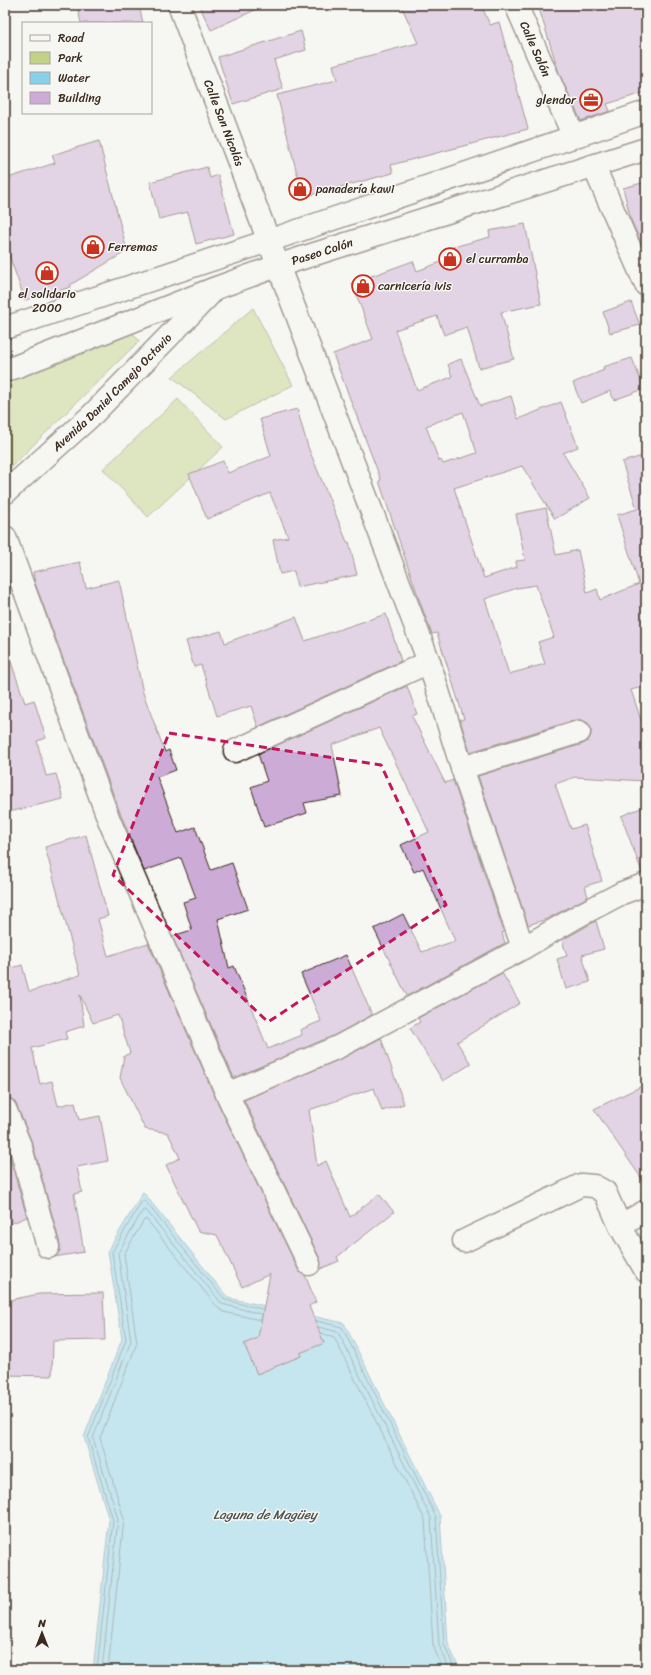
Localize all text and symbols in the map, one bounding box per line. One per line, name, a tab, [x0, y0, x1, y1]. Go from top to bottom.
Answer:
street label: Calle Salón	[513, 17, 558, 81]
legend	[22, 22, 152, 114]
text: Road	[58, 27, 85, 49]
text: Park	[58, 47, 83, 69]
text: Water	[58, 67, 91, 89]
street label: Calle San Nicolás	[197, 76, 250, 169]
text: Building	[58, 87, 101, 109]
office icon: glendor	[578, 87, 604, 113]
place label: glendor	[535, 89, 577, 111]
shop icon: panadería kawi	[287, 176, 313, 202]
place label: panadería kawi	[315, 178, 395, 200]
street label: Paseo Colón	[288, 231, 356, 272]
shop icon: Ferremas	[80, 234, 106, 260]
place label: Ferremas	[108, 236, 158, 258]
shop icon: el curramba	[437, 246, 463, 272]
place label: el curramba	[466, 248, 529, 270]
shop icon: el solidario 2000	[34, 260, 60, 286]
shop icon: carnicería ivis	[350, 273, 376, 299]
place label: carnicería ivis	[378, 275, 452, 297]
place label: el solidario 2000	[18, 283, 76, 319]
street label: Avenida Daniel Camejo Octavio	[46, 328, 177, 458]
water label: Laguna de Magüey	[213, 1503, 319, 1526]
north arrow	[22, 1613, 62, 1653]
text: N	[37, 1614, 46, 1633]

